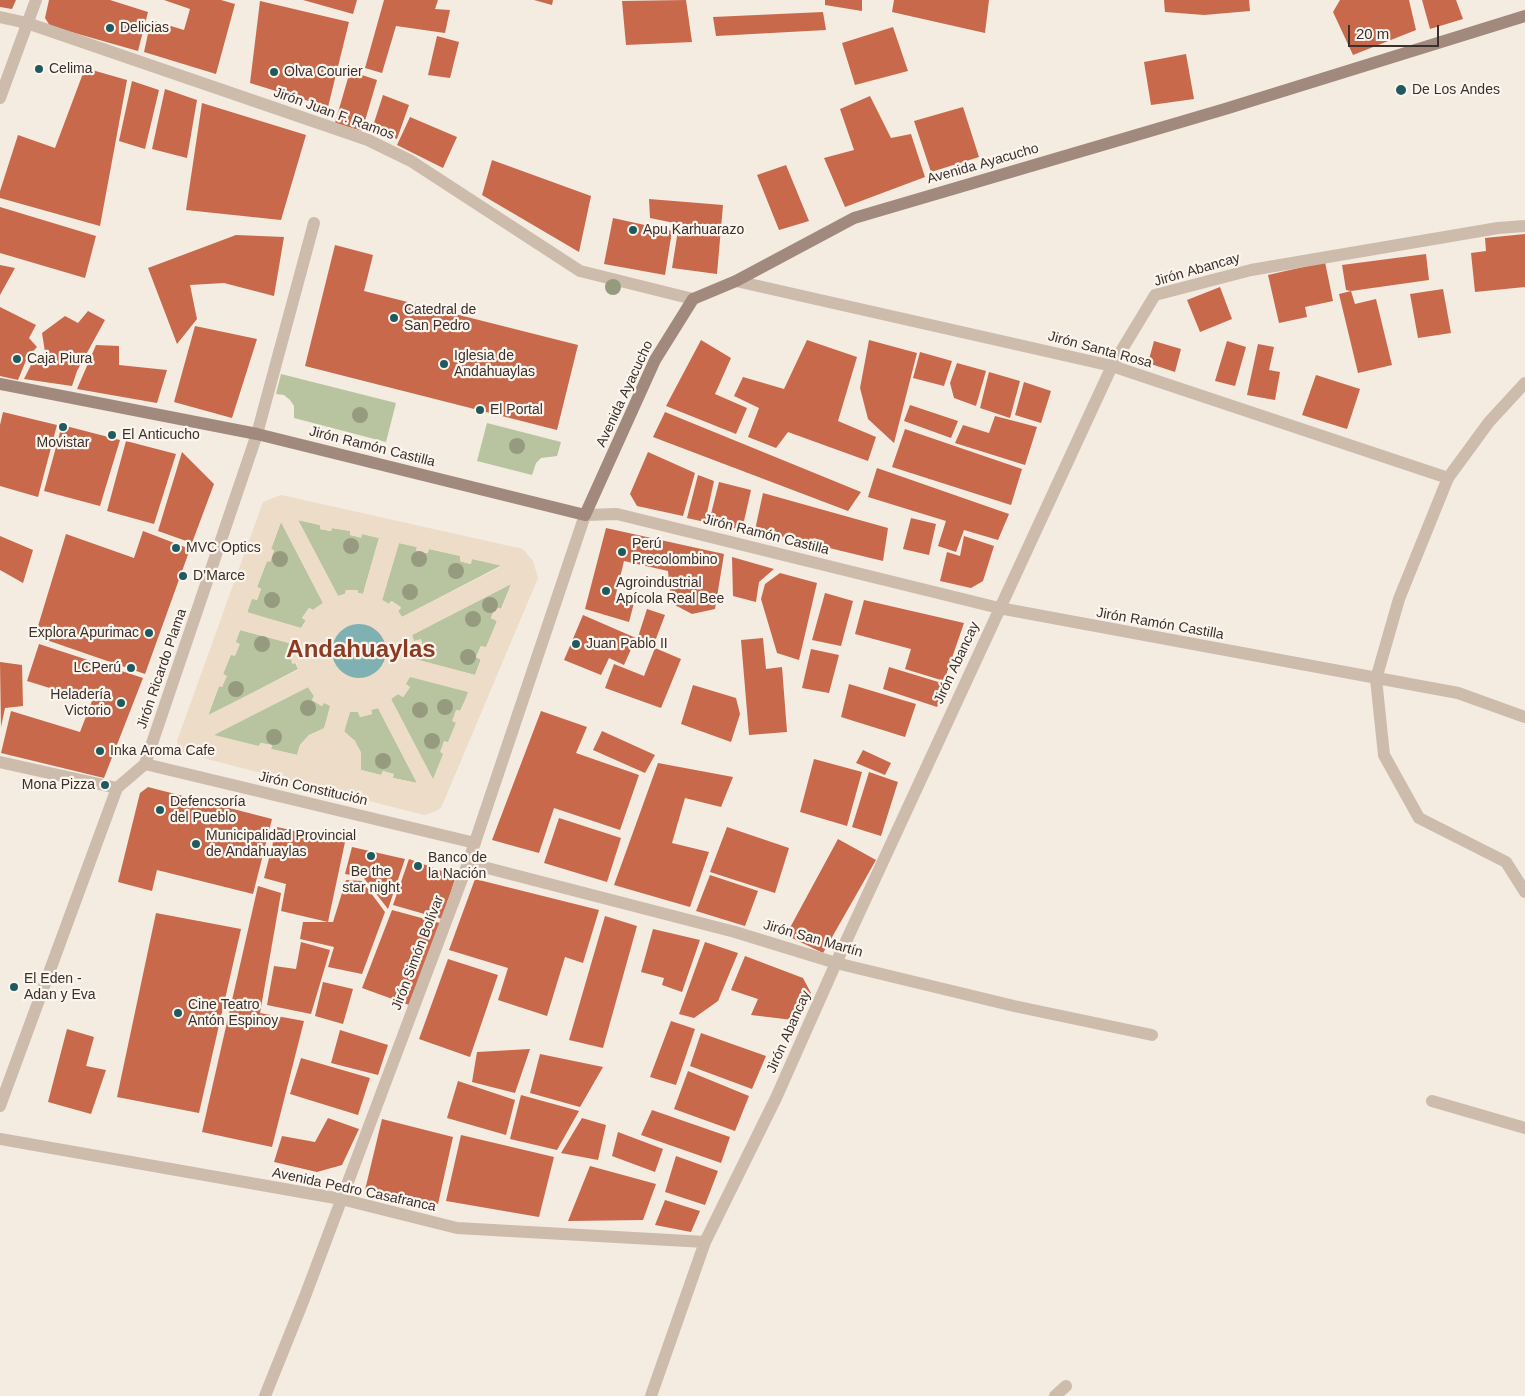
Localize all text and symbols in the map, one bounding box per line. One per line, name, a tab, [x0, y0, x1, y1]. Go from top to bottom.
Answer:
scale bar	[1350, 15, 1441, 47]
place label: Delicias	[120, 20, 169, 36]
marker: Delicias	[104, 22, 116, 34]
text: 20 m	[1356, 25, 1389, 42]
place label: Celima	[49, 61, 93, 77]
marker: Celima	[33, 63, 45, 75]
place label: Olva Courier	[284, 64, 363, 80]
marker: Olva Courier	[268, 66, 280, 78]
place label: De Los Andes	[1412, 82, 1500, 98]
marker: De Los Andes	[1394, 83, 1408, 97]
street label: Jirón Juan F. Ramos	[271, 84, 397, 144]
street label: Avenida Ayacucho	[925, 140, 1041, 188]
place label: Apu Karhuarazo	[643, 222, 744, 238]
marker: Apu Karhuarazo	[627, 224, 639, 236]
street label: Jirón Abancay	[1152, 250, 1242, 290]
place label: Catedral de San Pedro	[404, 302, 476, 334]
marker: Catedral de San Pedro	[388, 312, 400, 324]
street label: Jirón Santa Rosa	[1046, 328, 1154, 372]
street label: Avenida Ayacucho	[593, 338, 657, 450]
place label: Iglesia de Andahuaylas	[454, 348, 535, 381]
place label: Caja Piura	[27, 351, 92, 367]
marker: Caja Piura	[11, 353, 23, 365]
marker: Iglesia de Andahuaylas	[438, 358, 450, 370]
place label: El Portal	[490, 402, 543, 418]
marker: El Portal	[474, 404, 486, 416]
marker: Movistar	[57, 421, 69, 433]
street label: Jirón Ramón Castilla	[307, 423, 437, 471]
place label: El Anticucho	[122, 427, 200, 443]
marker: El Anticucho	[106, 429, 118, 441]
place label: Movistar	[37, 435, 89, 451]
street label: Jirón Ramón Castilla	[701, 511, 831, 559]
place label: Perú Precolombino	[632, 536, 718, 568]
place label: MVC Optics	[186, 540, 261, 556]
marker: MVC Optics	[170, 542, 182, 554]
marker: Perú Precolombino	[616, 546, 628, 558]
place label: D’Marce	[193, 568, 245, 584]
marker: D’Marce	[177, 570, 189, 582]
place label: Agroindustrial Apícola Real Bee	[616, 575, 724, 608]
marker: Agroindustrial Apícola Real Bee	[600, 585, 612, 597]
street label: Jirón Ramón Castilla	[1095, 605, 1225, 643]
street label: Jirón Ricardo Plama	[134, 607, 190, 731]
street label: Jirón Abancay	[931, 619, 983, 707]
place label: Explora Apurimac	[29, 625, 139, 641]
marker: Explora Apurimac	[143, 627, 155, 639]
district label: Andahuaylas	[286, 636, 436, 664]
place label: Juan Pablo II	[586, 636, 668, 652]
marker: Juan Pablo II	[570, 638, 582, 650]
place label: LCPerú	[74, 660, 121, 676]
marker: LCPerú	[125, 662, 137, 674]
place label: Heladería Victorio	[50, 687, 111, 720]
marker: Heladería Victorio	[115, 697, 127, 709]
place label: Inka Aroma Cafe	[110, 743, 215, 759]
marker: Inka Aroma Cafe	[94, 745, 106, 757]
street label: Jirón Constitución	[257, 768, 369, 810]
place label: Mona Pizza	[22, 777, 95, 793]
marker: Mona Pizza	[99, 779, 111, 791]
place label: Defencsoría del Pueblo	[170, 794, 245, 826]
marker: Defencsoría del Pueblo	[154, 804, 166, 816]
place label: Municipalidad Provincial de Andahuaylas	[206, 828, 356, 860]
marker: Municipalidad Provincial de Andahuaylas	[190, 838, 202, 850]
marker: Be the star night	[365, 850, 377, 862]
place label: Banco de la Nación	[428, 850, 487, 882]
marker: Banco de la Nación	[412, 860, 424, 872]
place label: Be the star night	[342, 864, 400, 896]
street label: Jirón Simón Bolívar	[388, 893, 448, 1013]
street label: Jirón San Martín	[761, 917, 865, 961]
place label: El Eden - Adan y Eva	[24, 971, 96, 1004]
marker: El Eden - Adan y Eva	[8, 981, 20, 993]
street label: Jirón Abancay	[763, 988, 815, 1076]
place label: Cine Teatro Antón Espinoy	[188, 997, 278, 1030]
marker: Cine Teatro Antón Espinoy	[172, 1007, 184, 1019]
street label: Avenida Pedro Casafranca	[271, 1164, 437, 1216]

